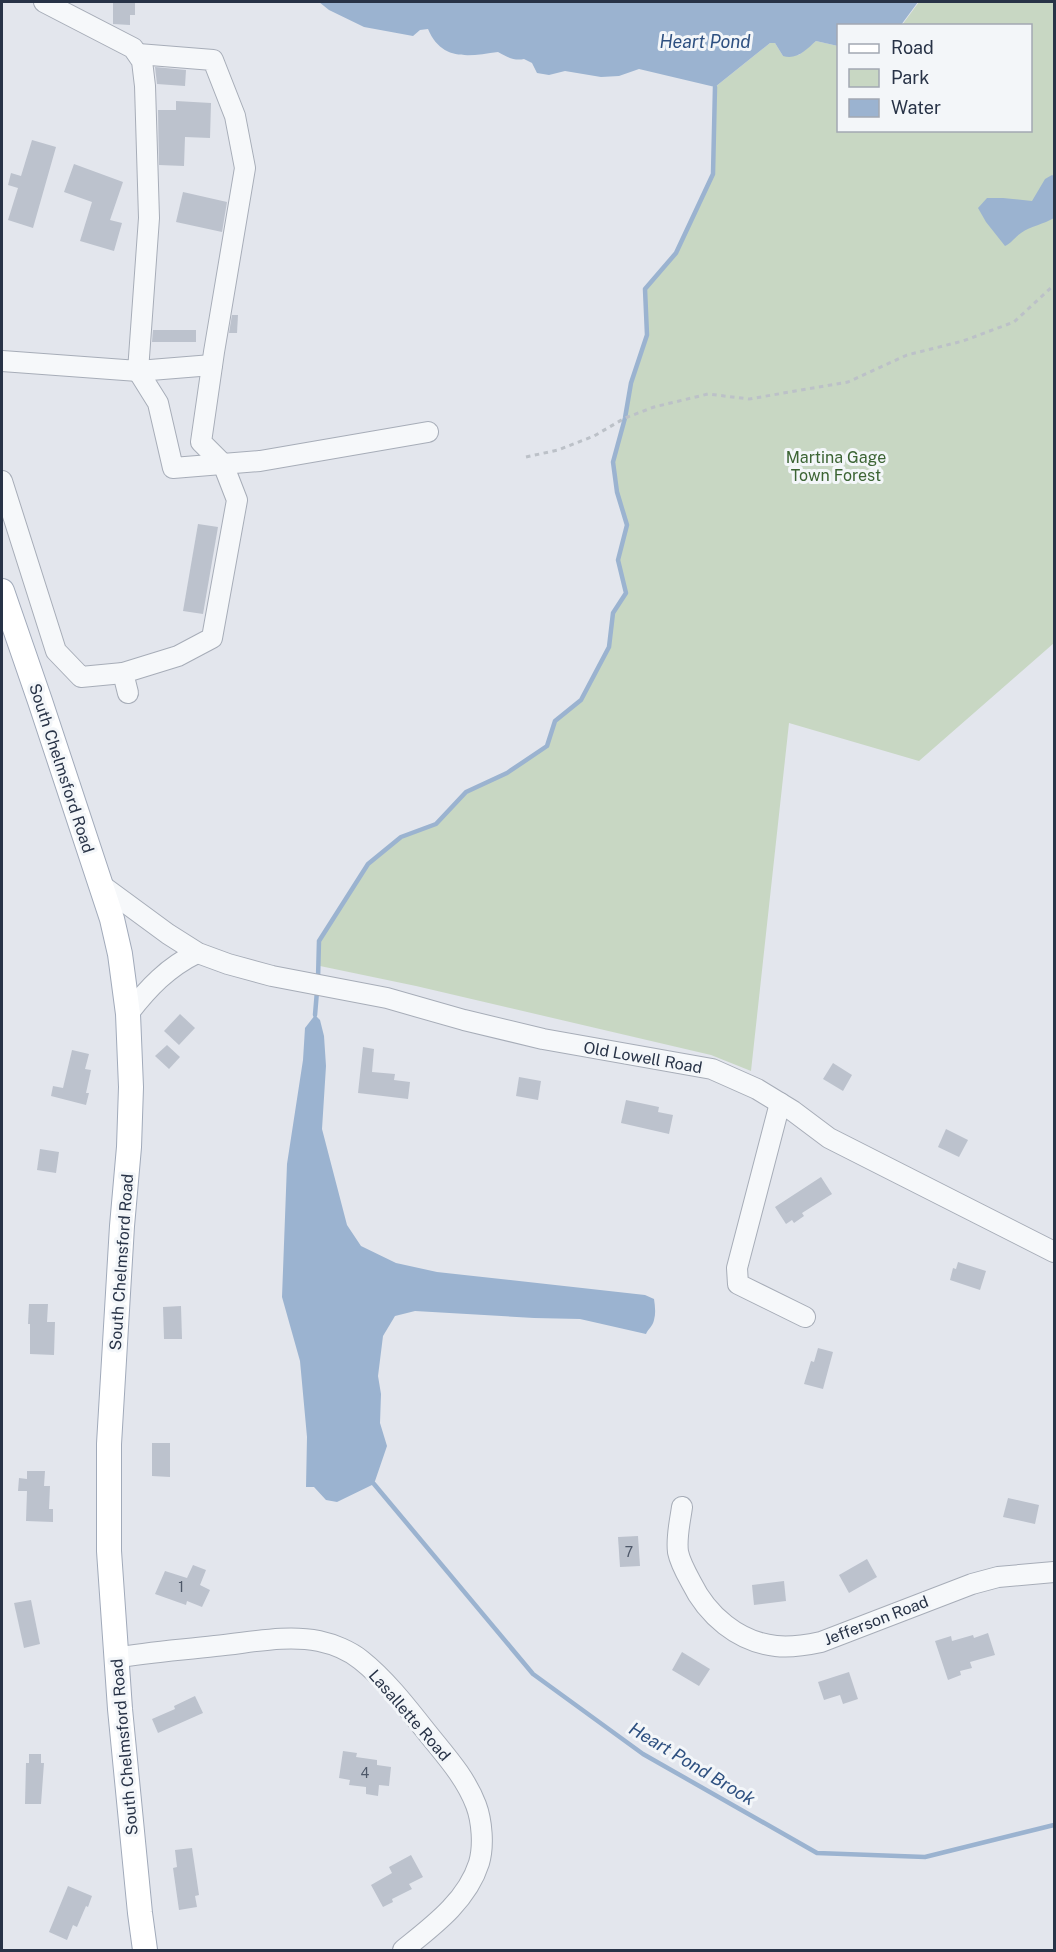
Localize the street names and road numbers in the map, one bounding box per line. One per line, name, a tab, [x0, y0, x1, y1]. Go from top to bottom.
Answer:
street label: South Chelmsford Road	[25, 681, 98, 855]
street label: Old Lowell Road	[582, 1038, 704, 1077]
street label: South Chelmsford Road	[106, 1173, 137, 1351]
street label: Jefferson Road	[821, 1592, 931, 1649]
street label: South Chelmsford Road	[107, 1658, 142, 1836]
street label: Lasallette Road	[365, 1666, 454, 1765]

